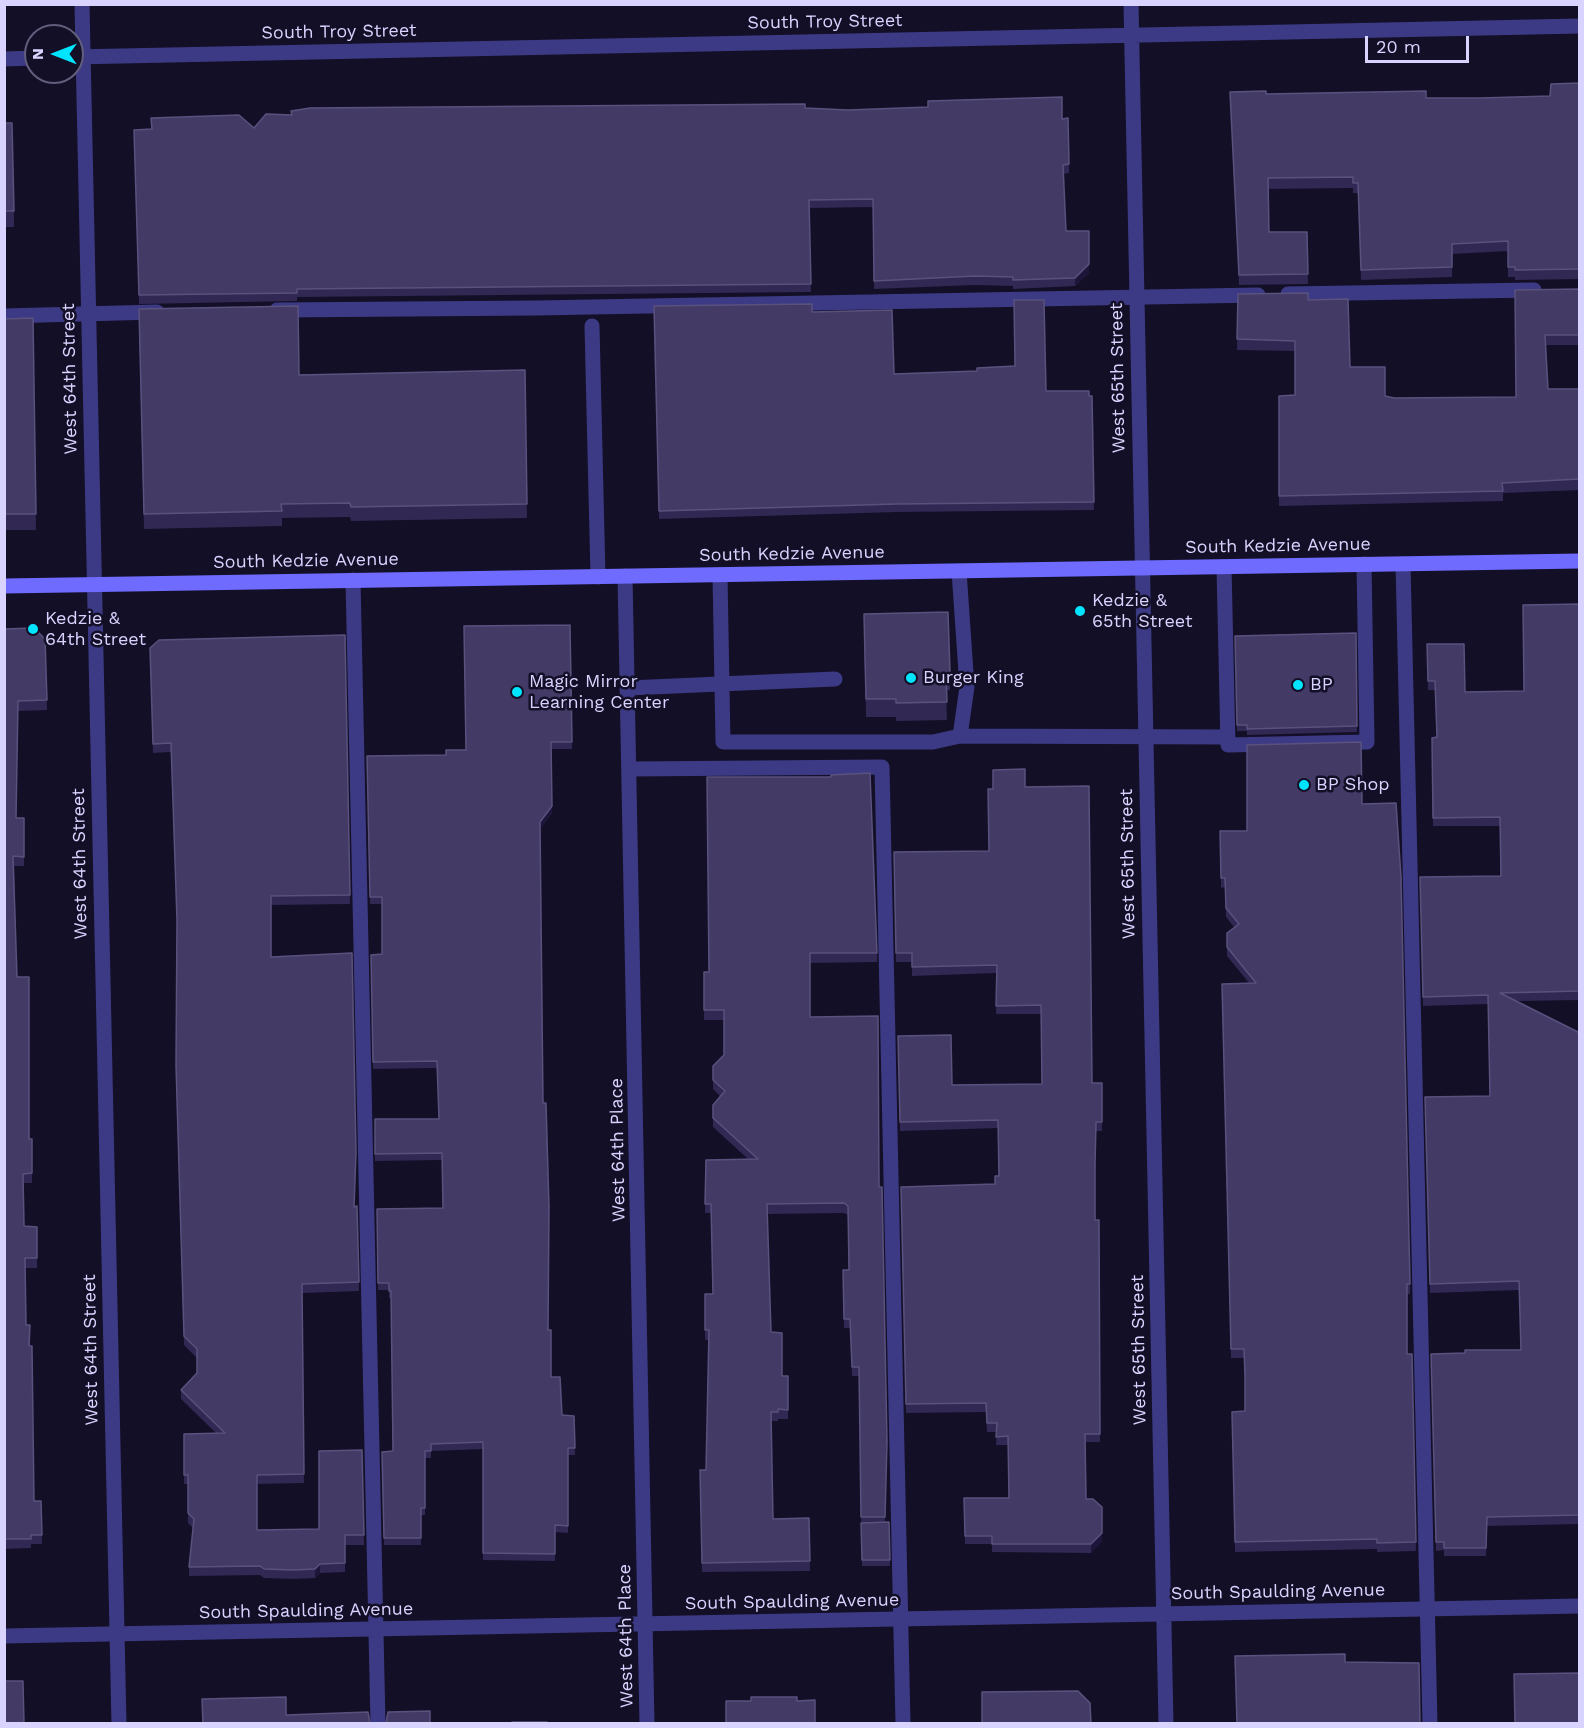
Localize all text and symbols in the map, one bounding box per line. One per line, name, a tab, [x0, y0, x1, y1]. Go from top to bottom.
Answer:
street label: South Troy Street	[747, 10, 903, 34]
street label: South Troy Street	[261, 20, 417, 44]
north arrow	[24, 24, 84, 84]
scale bar	[1368, 24, 1472, 62]
text: 20 m	[1376, 36, 1421, 57]
text: N	[28, 48, 47, 60]
street label: West 65th Street	[1106, 302, 1130, 454]
street label: West 64th Street	[58, 303, 82, 455]
street label: South Kedzie Avenue	[1185, 534, 1371, 558]
street label: South Kedzie Avenue	[699, 542, 885, 566]
street label: South Kedzie Avenue	[213, 549, 399, 573]
place label: Kedzie & 65th Street	[1092, 590, 1192, 632]
marker: Kedzie & 65th Street	[1073, 604, 1087, 618]
place label: Kedzie & 64th Street	[45, 608, 146, 650]
marker: Kedzie & 64th Street	[26, 622, 40, 636]
place label: Burger King	[923, 667, 1024, 689]
place label: Magic Mirror Learning Center	[529, 671, 669, 714]
marker: Burger King	[904, 671, 918, 685]
place label: BP	[1310, 674, 1333, 696]
marker: BP	[1291, 678, 1305, 692]
marker: Magic Mirror Learning Center	[510, 685, 524, 699]
place label: BP Shop	[1316, 774, 1390, 796]
marker: BP Shop	[1297, 778, 1311, 792]
street label: West 64th Street	[68, 788, 92, 940]
street label: West 65th Street	[1116, 788, 1140, 940]
street label: West 64th Place	[606, 1078, 630, 1222]
street label: West 64th Street	[79, 1274, 103, 1426]
street label: West 65th Street	[1127, 1274, 1151, 1426]
street label: West 64th Place	[614, 1564, 638, 1708]
street label: South Spaulding Avenue	[1171, 1579, 1385, 1605]
street label: South Spaulding Avenue	[685, 1589, 899, 1615]
street label: South Spaulding Avenue	[199, 1598, 413, 1624]

